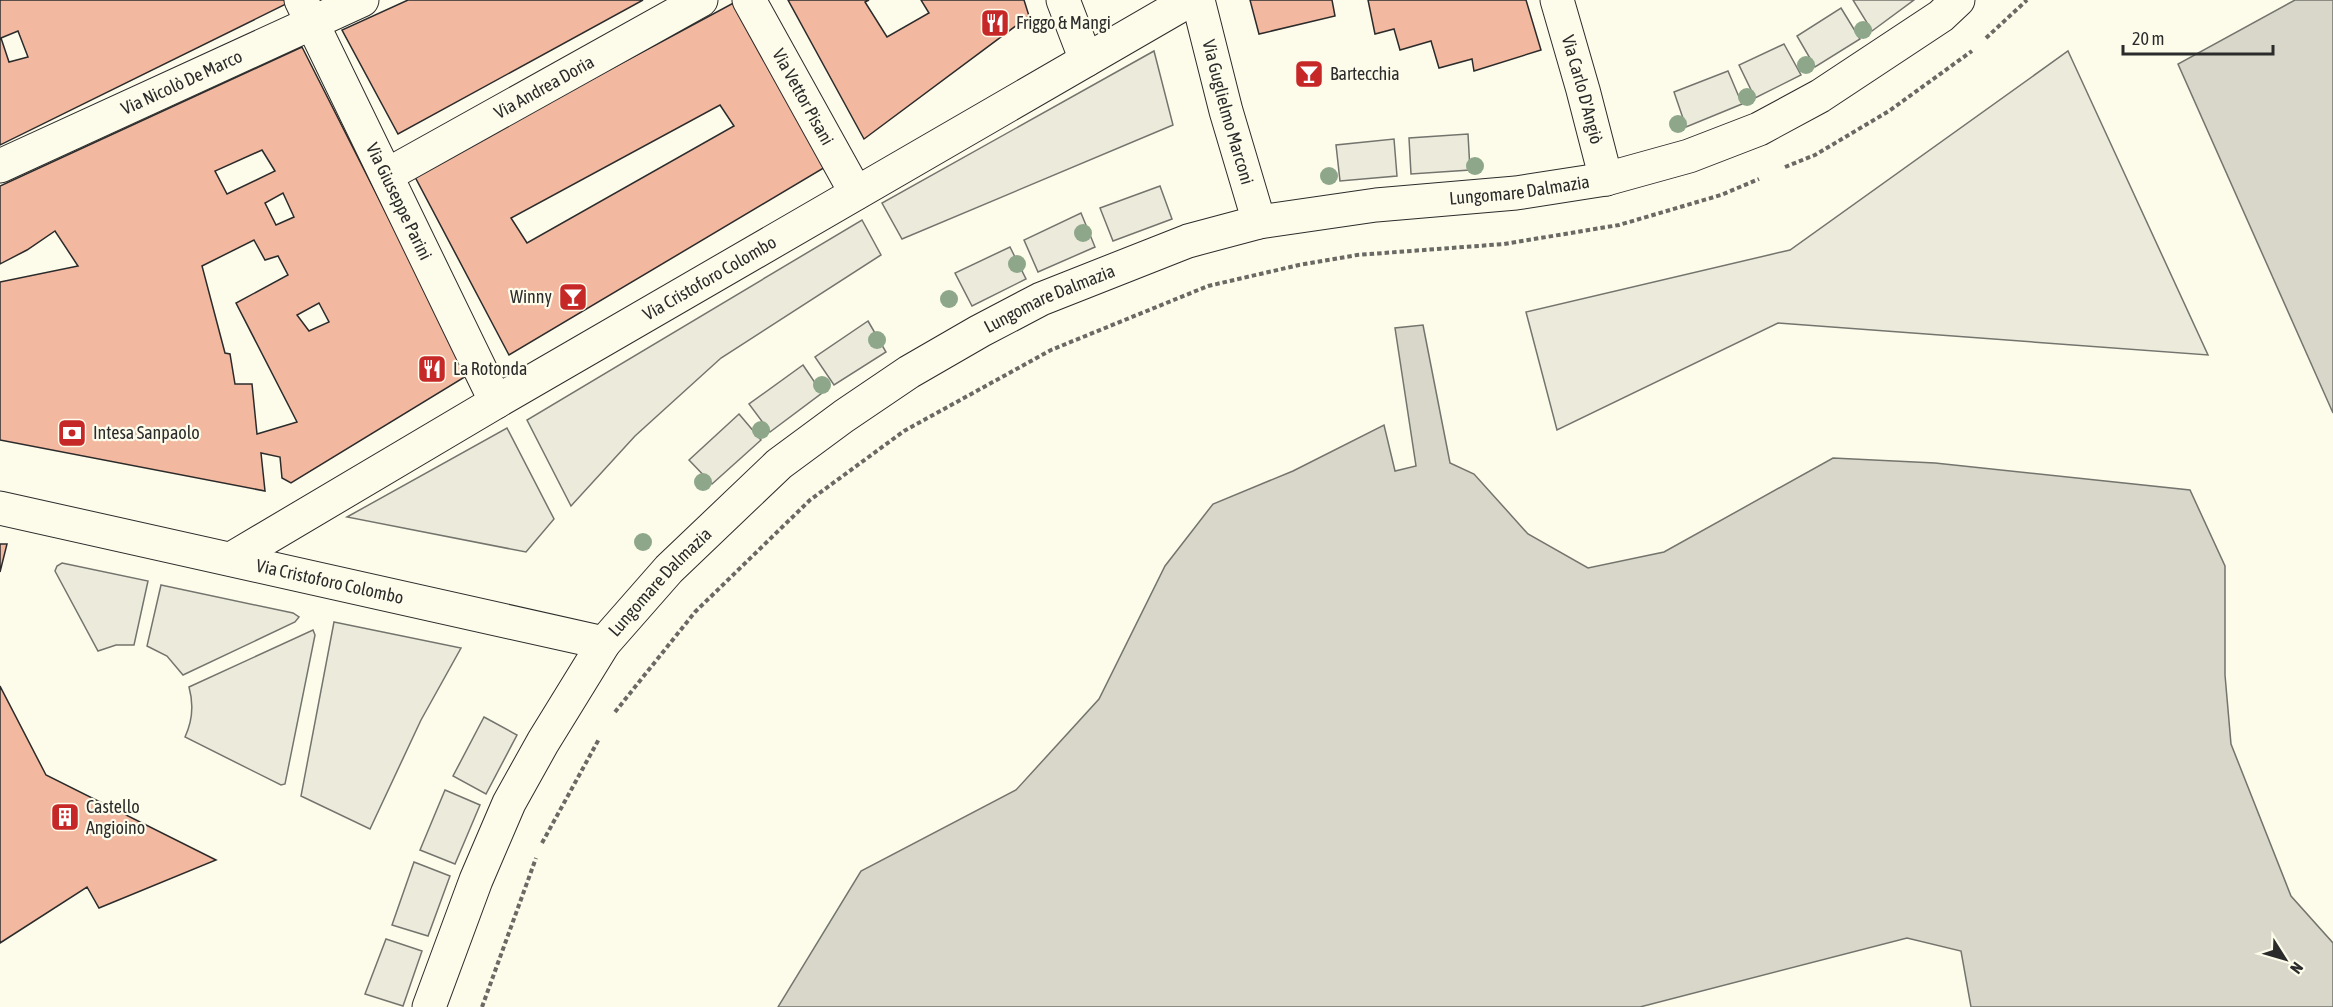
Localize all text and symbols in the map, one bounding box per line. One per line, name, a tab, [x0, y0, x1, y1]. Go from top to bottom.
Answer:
restaurant icon: Friggo & Mangi	[979, 7, 1011, 39]
place label: Friggo & Mangi	[1016, 12, 1111, 33]
scale bar	[2123, 18, 2273, 56]
text: 20 m	[2132, 28, 2164, 49]
street label: Via Carlo D'Angiò	[1558, 32, 1608, 146]
street label: Via Guglielmo Marconi	[1198, 37, 1258, 187]
street label: Via Nicolò De Marco	[118, 45, 245, 119]
street label: Via Vettor Pisani	[768, 45, 838, 149]
street label: Via Andrea Doria	[491, 51, 597, 123]
bar icon: Bartecchia	[1293, 58, 1325, 90]
place label: Bartecchia	[1330, 63, 1400, 84]
street label: Via Giuseppe Parini	[362, 139, 437, 263]
street label: Lungomare Dalmazia	[1448, 171, 1591, 209]
street label: Via Cristoforo Colombo	[639, 231, 780, 325]
street label: Lungomare Dalmazia	[980, 260, 1118, 337]
bar icon: Winny	[557, 281, 589, 313]
place label: Winny	[510, 286, 552, 307]
restaurant icon: La Rotonda	[416, 353, 448, 385]
place label: La Rotonda	[453, 358, 527, 379]
bank icon: Intesa Sanpaolo	[56, 417, 88, 449]
place label: Intesa Sanpaolo	[93, 422, 200, 443]
street label: Lungomare Dalmazia	[604, 523, 716, 641]
street label: Via Cristoforo Colombo	[254, 555, 406, 608]
place label: Castello Angioino	[86, 796, 145, 838]
building icon: Castello Angioino	[49, 801, 81, 833]
north arrow	[2255, 929, 2315, 989]
text: N	[2287, 959, 2307, 977]

